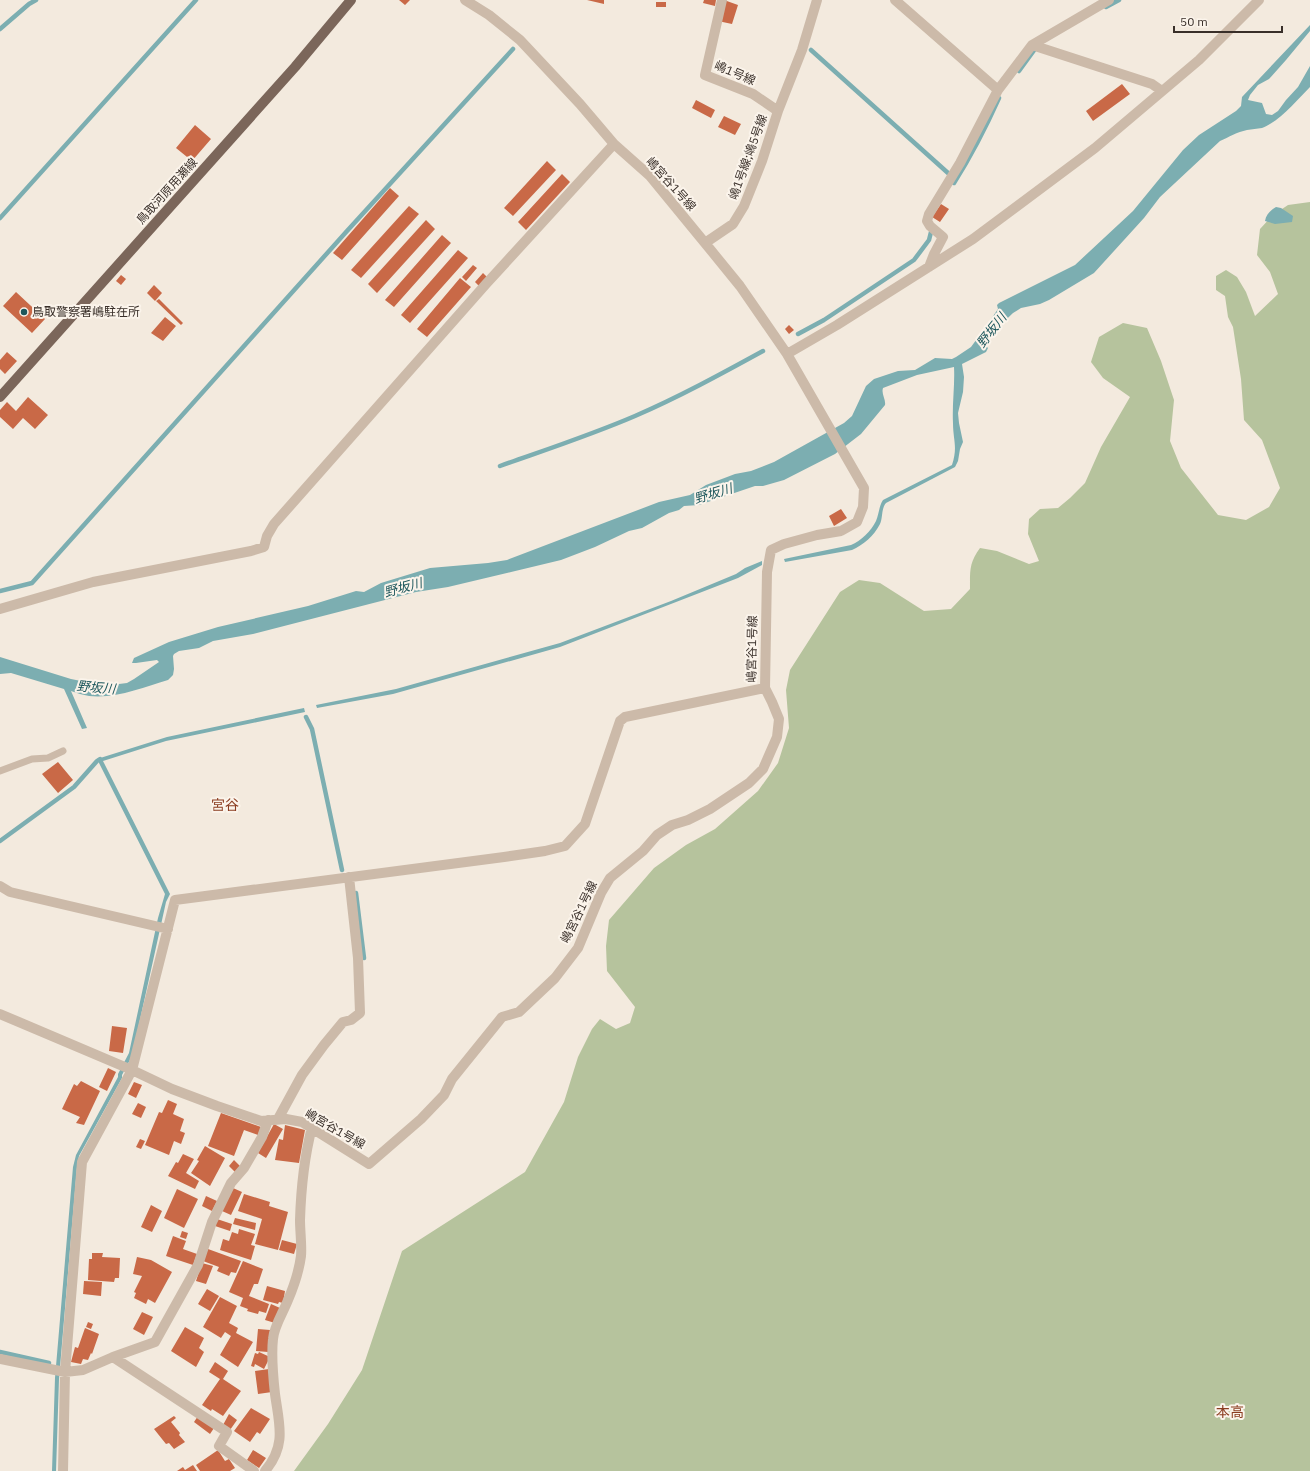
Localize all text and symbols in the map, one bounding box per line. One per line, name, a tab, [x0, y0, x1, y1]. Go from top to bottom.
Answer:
scale bar	[1174, 8, 1282, 34]
text: 50 m	[1180, 14, 1208, 29]
street label: 嶋1号線	[712, 57, 758, 88]
street label: 嶋1号線;嶋5号線	[725, 112, 770, 202]
street label: 鳥取河原用瀬線	[133, 154, 200, 227]
street label: 嶋宮谷1号線	[643, 154, 699, 214]
place label: 鳥取警察署嶋駐在所	[32, 304, 140, 319]
marker: 鳥取警察署嶋駐在所	[19, 307, 29, 317]
water label: 野坂川	[973, 308, 1011, 351]
water label: 野坂川	[692, 479, 736, 507]
water label: 野坂川	[382, 574, 426, 601]
street label: 嶋宮谷1号線	[743, 615, 760, 683]
water label: 野坂川	[76, 677, 118, 698]
district label: 宮谷	[211, 796, 239, 814]
street label: 嶋宮谷1号線	[557, 878, 600, 945]
street label: 嶋宮谷1号線	[302, 1105, 368, 1152]
district label: 本高	[1216, 1403, 1244, 1421]

